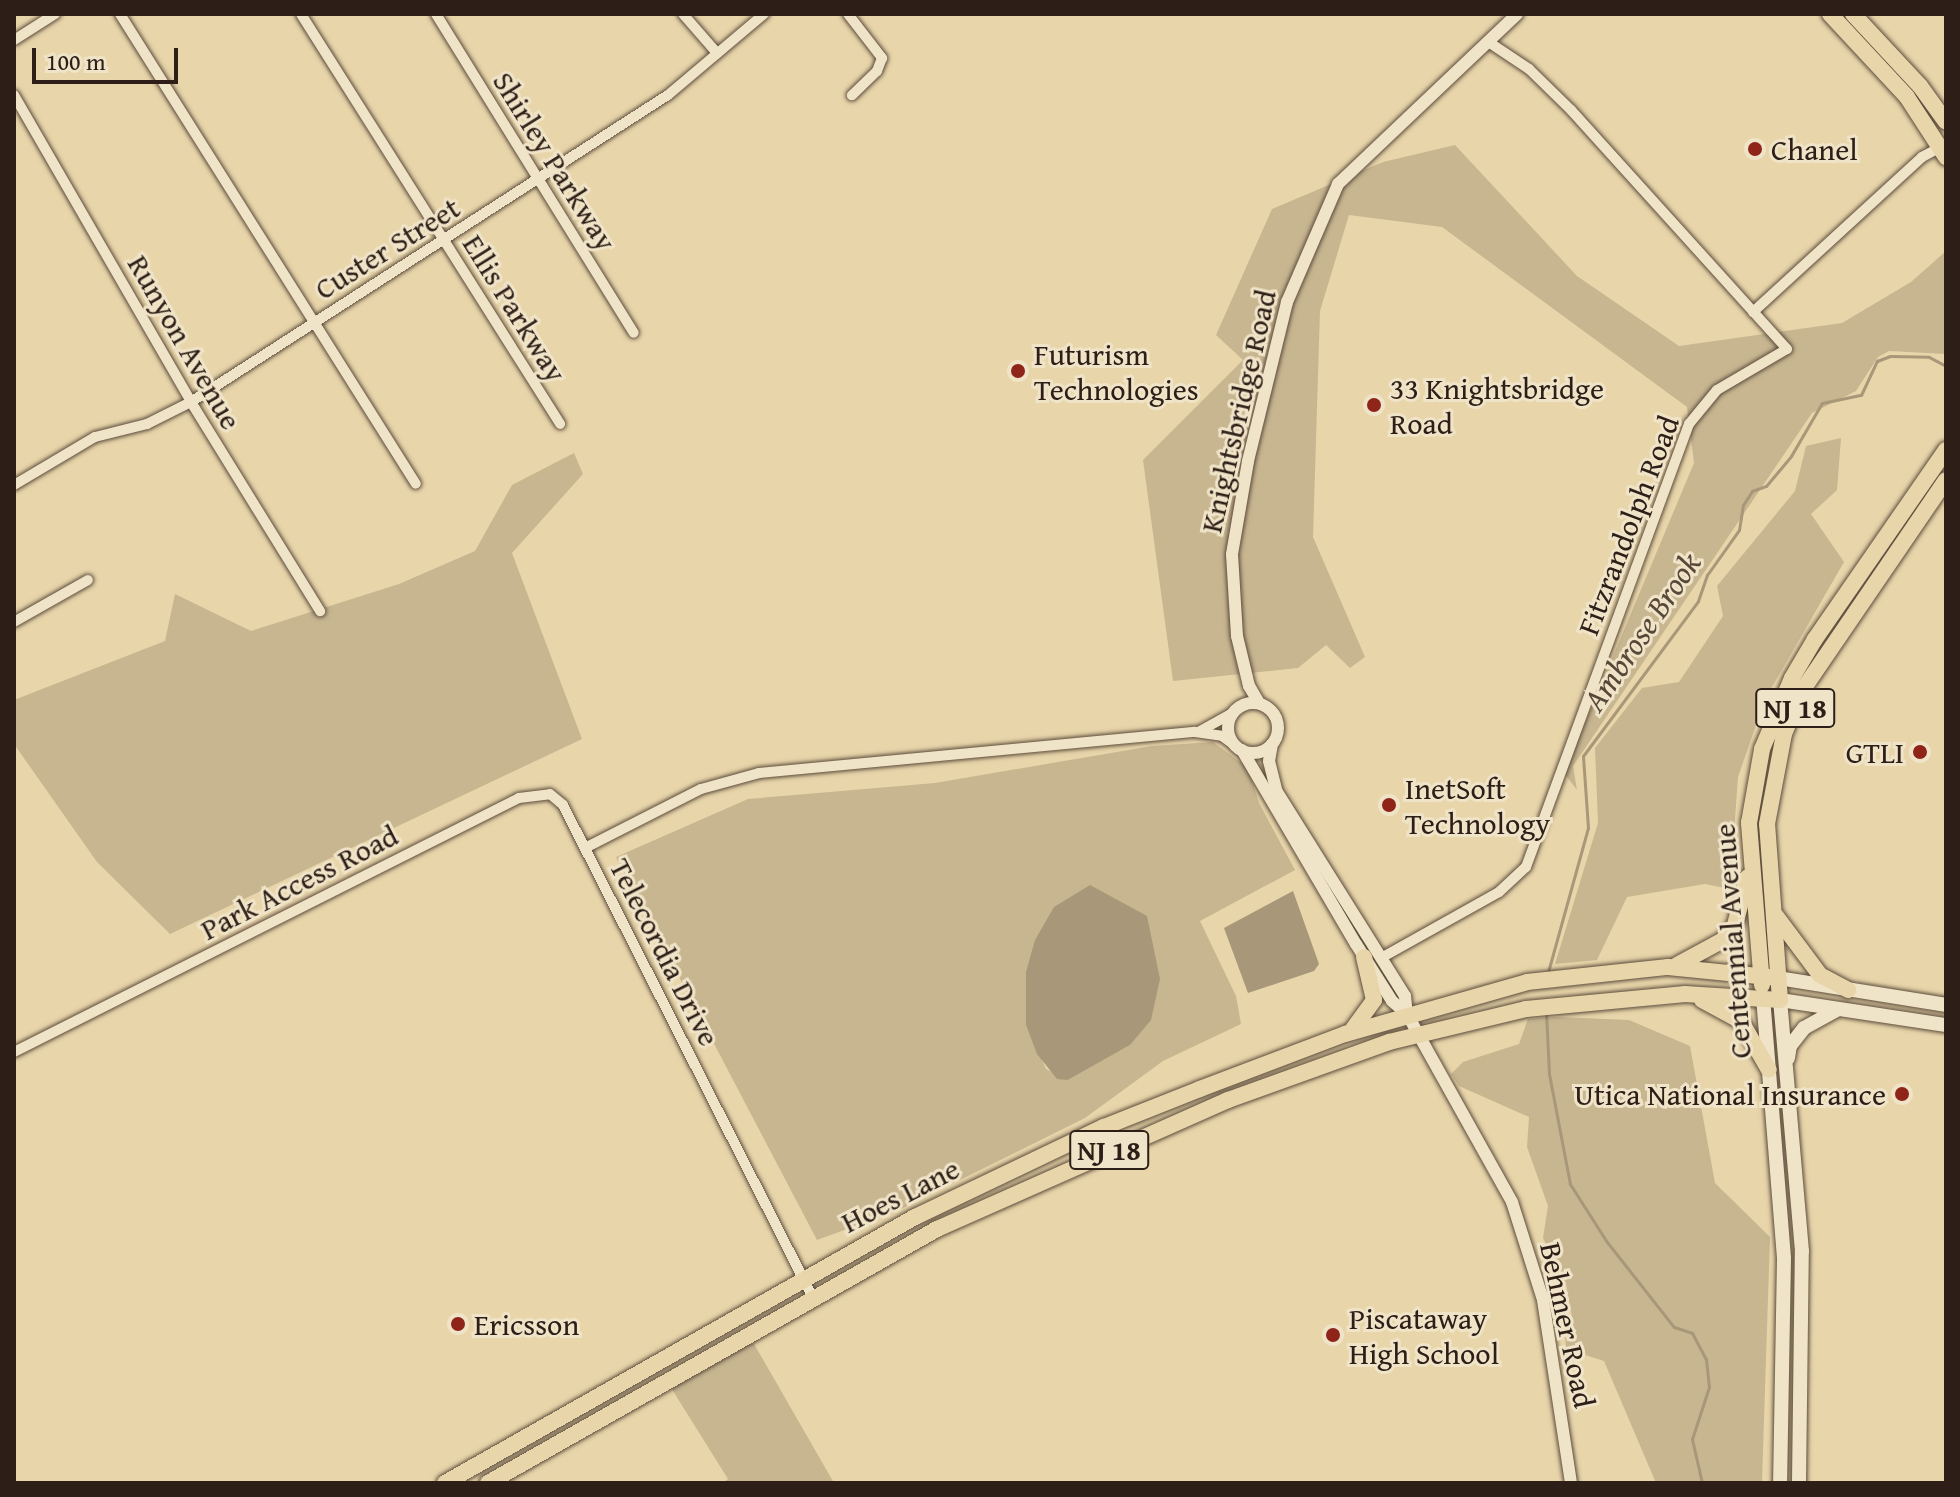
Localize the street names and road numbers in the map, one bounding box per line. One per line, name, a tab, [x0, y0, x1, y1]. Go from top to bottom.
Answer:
street label: Shirley Parkway	[486, 65, 624, 257]
street label: Custer Street	[308, 189, 466, 307]
street label: Ellis Parkway	[456, 228, 574, 388]
street label: Runyon Avenue	[121, 248, 249, 436]
street label: Knightsbridge Road	[1193, 286, 1283, 536]
street label: Fitzrandolph Road	[1570, 410, 1686, 640]
road number: NJ 18	[1755, 684, 1835, 732]
street label: Park Access Road	[194, 817, 404, 947]
street label: Centennial Avenue	[1706, 822, 1758, 1060]
street label: Telecordia Drive	[602, 852, 728, 1052]
road number: NJ 18	[1069, 1126, 1149, 1174]
street label: Hoes Lane	[835, 1150, 965, 1240]
street label: Behmer Road	[1533, 1239, 1603, 1411]

